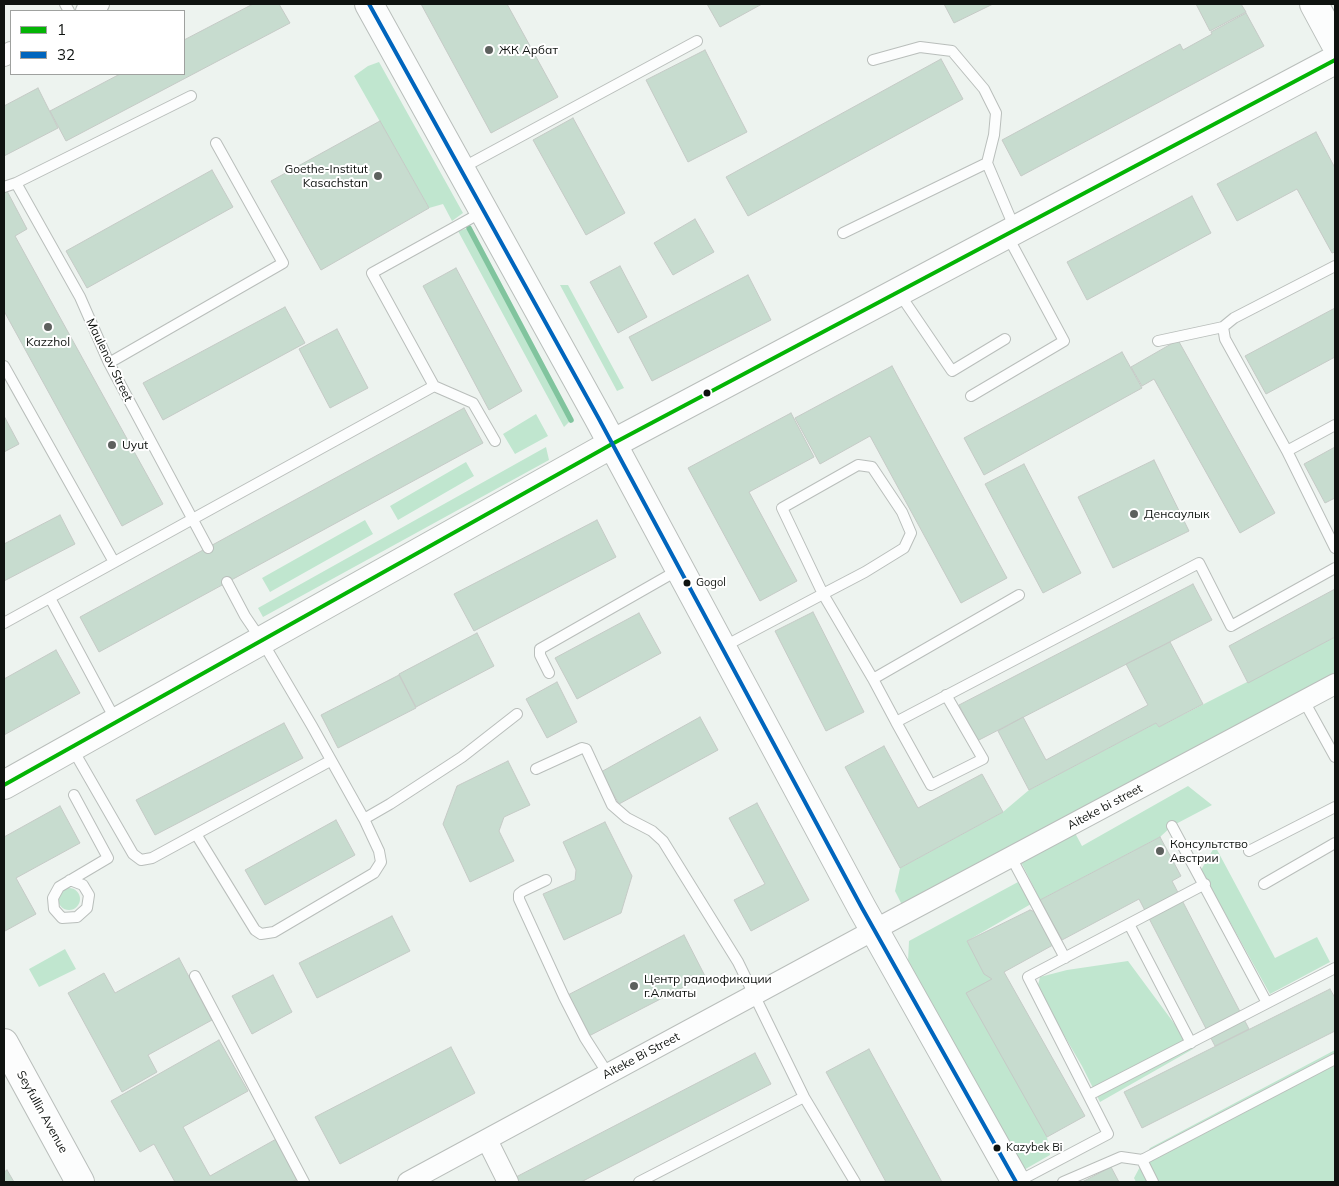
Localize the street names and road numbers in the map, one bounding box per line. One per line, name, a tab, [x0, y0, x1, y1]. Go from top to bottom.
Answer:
street label: Maulenov Street	[83, 316, 135, 404]
street label: Aiteke bi street	[1065, 781, 1145, 833]
street label: Aiteke Bi Street	[600, 1030, 682, 1082]
street label: Seyfullin Avenue	[13, 1068, 71, 1156]

